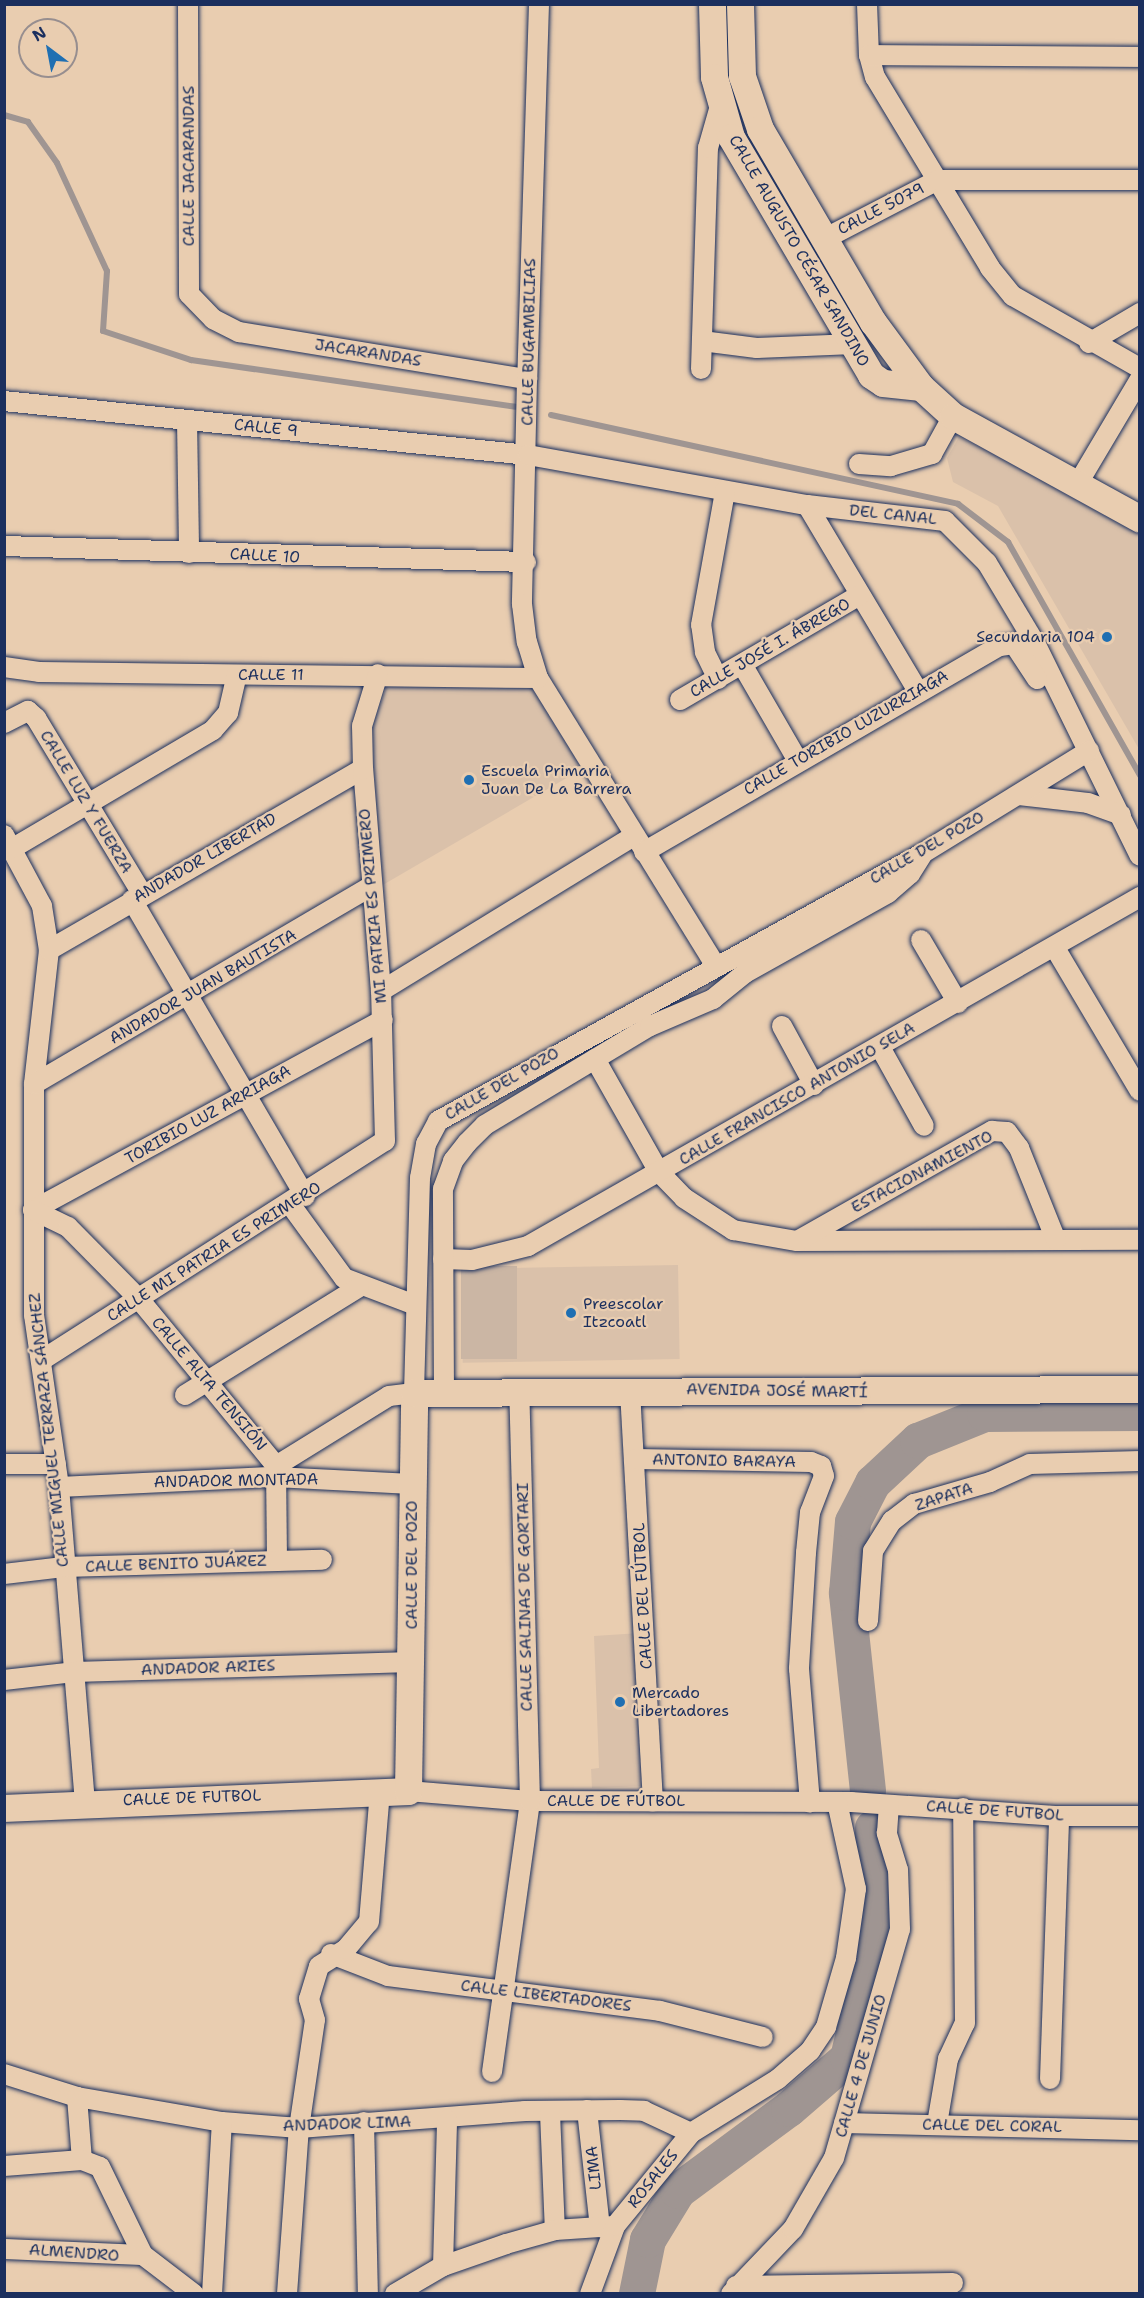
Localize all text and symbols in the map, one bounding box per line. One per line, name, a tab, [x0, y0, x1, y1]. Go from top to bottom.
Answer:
north arrow	[18, 18, 78, 78]
text: N	[28, 22, 50, 46]
street label: CALLE JACARANDAS	[179, 86, 199, 246]
street label: CALLE AUGUSTO CÉSAR SANDINO	[725, 132, 873, 370]
street label: CALLE 5079	[834, 179, 928, 239]
street label: CALLE BUGAMBILIAS	[518, 258, 540, 426]
street label: JACARANDAS	[313, 335, 423, 371]
street label: CALLE 9	[233, 415, 299, 441]
street label: DEL CANAL	[848, 501, 938, 529]
street label: CALLE 10	[229, 545, 301, 567]
street label: CALLE JOSÉ I. ÁBREGO	[686, 594, 854, 702]
place label: Secundaria 104	[976, 627, 1095, 647]
marker: Secundaria 104	[1100, 630, 1114, 644]
street label: CALLE 11	[238, 665, 304, 685]
street label: CALLE TORIBIO LUZURRIAGA	[740, 666, 952, 800]
street label: CALLE LUZ Y FUERZA	[36, 727, 136, 877]
place label: Escuela Primaria Juan De La Barrera	[481, 761, 632, 799]
marker: Escuela Primaria Juan De La Barrera	[462, 773, 476, 787]
street label: CALLE DEL POZO	[866, 807, 988, 889]
street label: MI PATRIA ES PRIMERO	[355, 808, 391, 1004]
street label: ANDADOR LIBERTAD	[130, 809, 280, 907]
street label: ANDADOR JUAN BAUTISTA	[106, 926, 300, 1048]
street label: CALLE FRANCISCO ANTONIO SELA	[676, 1018, 918, 1170]
street label: CALLE DEL POZO	[441, 1043, 563, 1125]
street label: TORIBIO LUZ ARRIAGA	[122, 1061, 294, 1169]
street label: ESTACIONAMIENTO	[848, 1127, 996, 1217]
street label: CALLE MI PATRIA ES PRIMERO	[104, 1178, 324, 1326]
street label: CALLE MIGUEL TERRAZA SÁNCHEZ	[25, 1292, 73, 1568]
place label: Preescolar Itzcoatl	[583, 1294, 663, 1332]
marker: Preescolar Itzcoatl	[564, 1306, 578, 1320]
street label: CALLE ALTA TENSIÓN	[147, 1313, 271, 1455]
street label: AVENIDA JOSÉ MARTÍ	[686, 1380, 868, 1402]
street label: ANTONIO BARAYA	[652, 1450, 796, 1472]
street label: ANDADOR MONTADA	[154, 1470, 318, 1492]
street label: ZAPATA	[913, 1479, 975, 1515]
street label: CALLE SALINAS DE GORTARI	[513, 1482, 537, 1712]
street label: CALLE DEL POZO	[402, 1501, 422, 1629]
street label: CALLE DEL FÚTBOL	[630, 1522, 656, 1670]
street label: CALLE BENITO JUÁREZ	[85, 1551, 267, 1577]
street label: ANDADOR ARIES	[140, 1656, 276, 1680]
place label: Mercado Libertadores	[632, 1683, 729, 1721]
marker: Mercado Libertadores	[613, 1695, 627, 1709]
street label: CALLE DE FUTBOL	[123, 1786, 261, 1810]
street label: CALLE DE FÚTBOL	[547, 1791, 685, 1811]
street label: CALLE DE FUTBOL	[925, 1797, 1065, 1825]
street label: CALLE LIBERTADORES	[459, 1976, 633, 2016]
street label: CALLE 4 DE JUNIO	[831, 1992, 891, 2140]
street label: ANDADOR LIMA	[282, 2112, 412, 2136]
street label: CALLE DEL CORAL	[922, 2115, 1062, 2137]
street label: LIMA	[582, 2145, 606, 2191]
street label: ROSALES	[624, 2146, 682, 2212]
street label: ALMENDRO	[28, 2240, 120, 2266]

